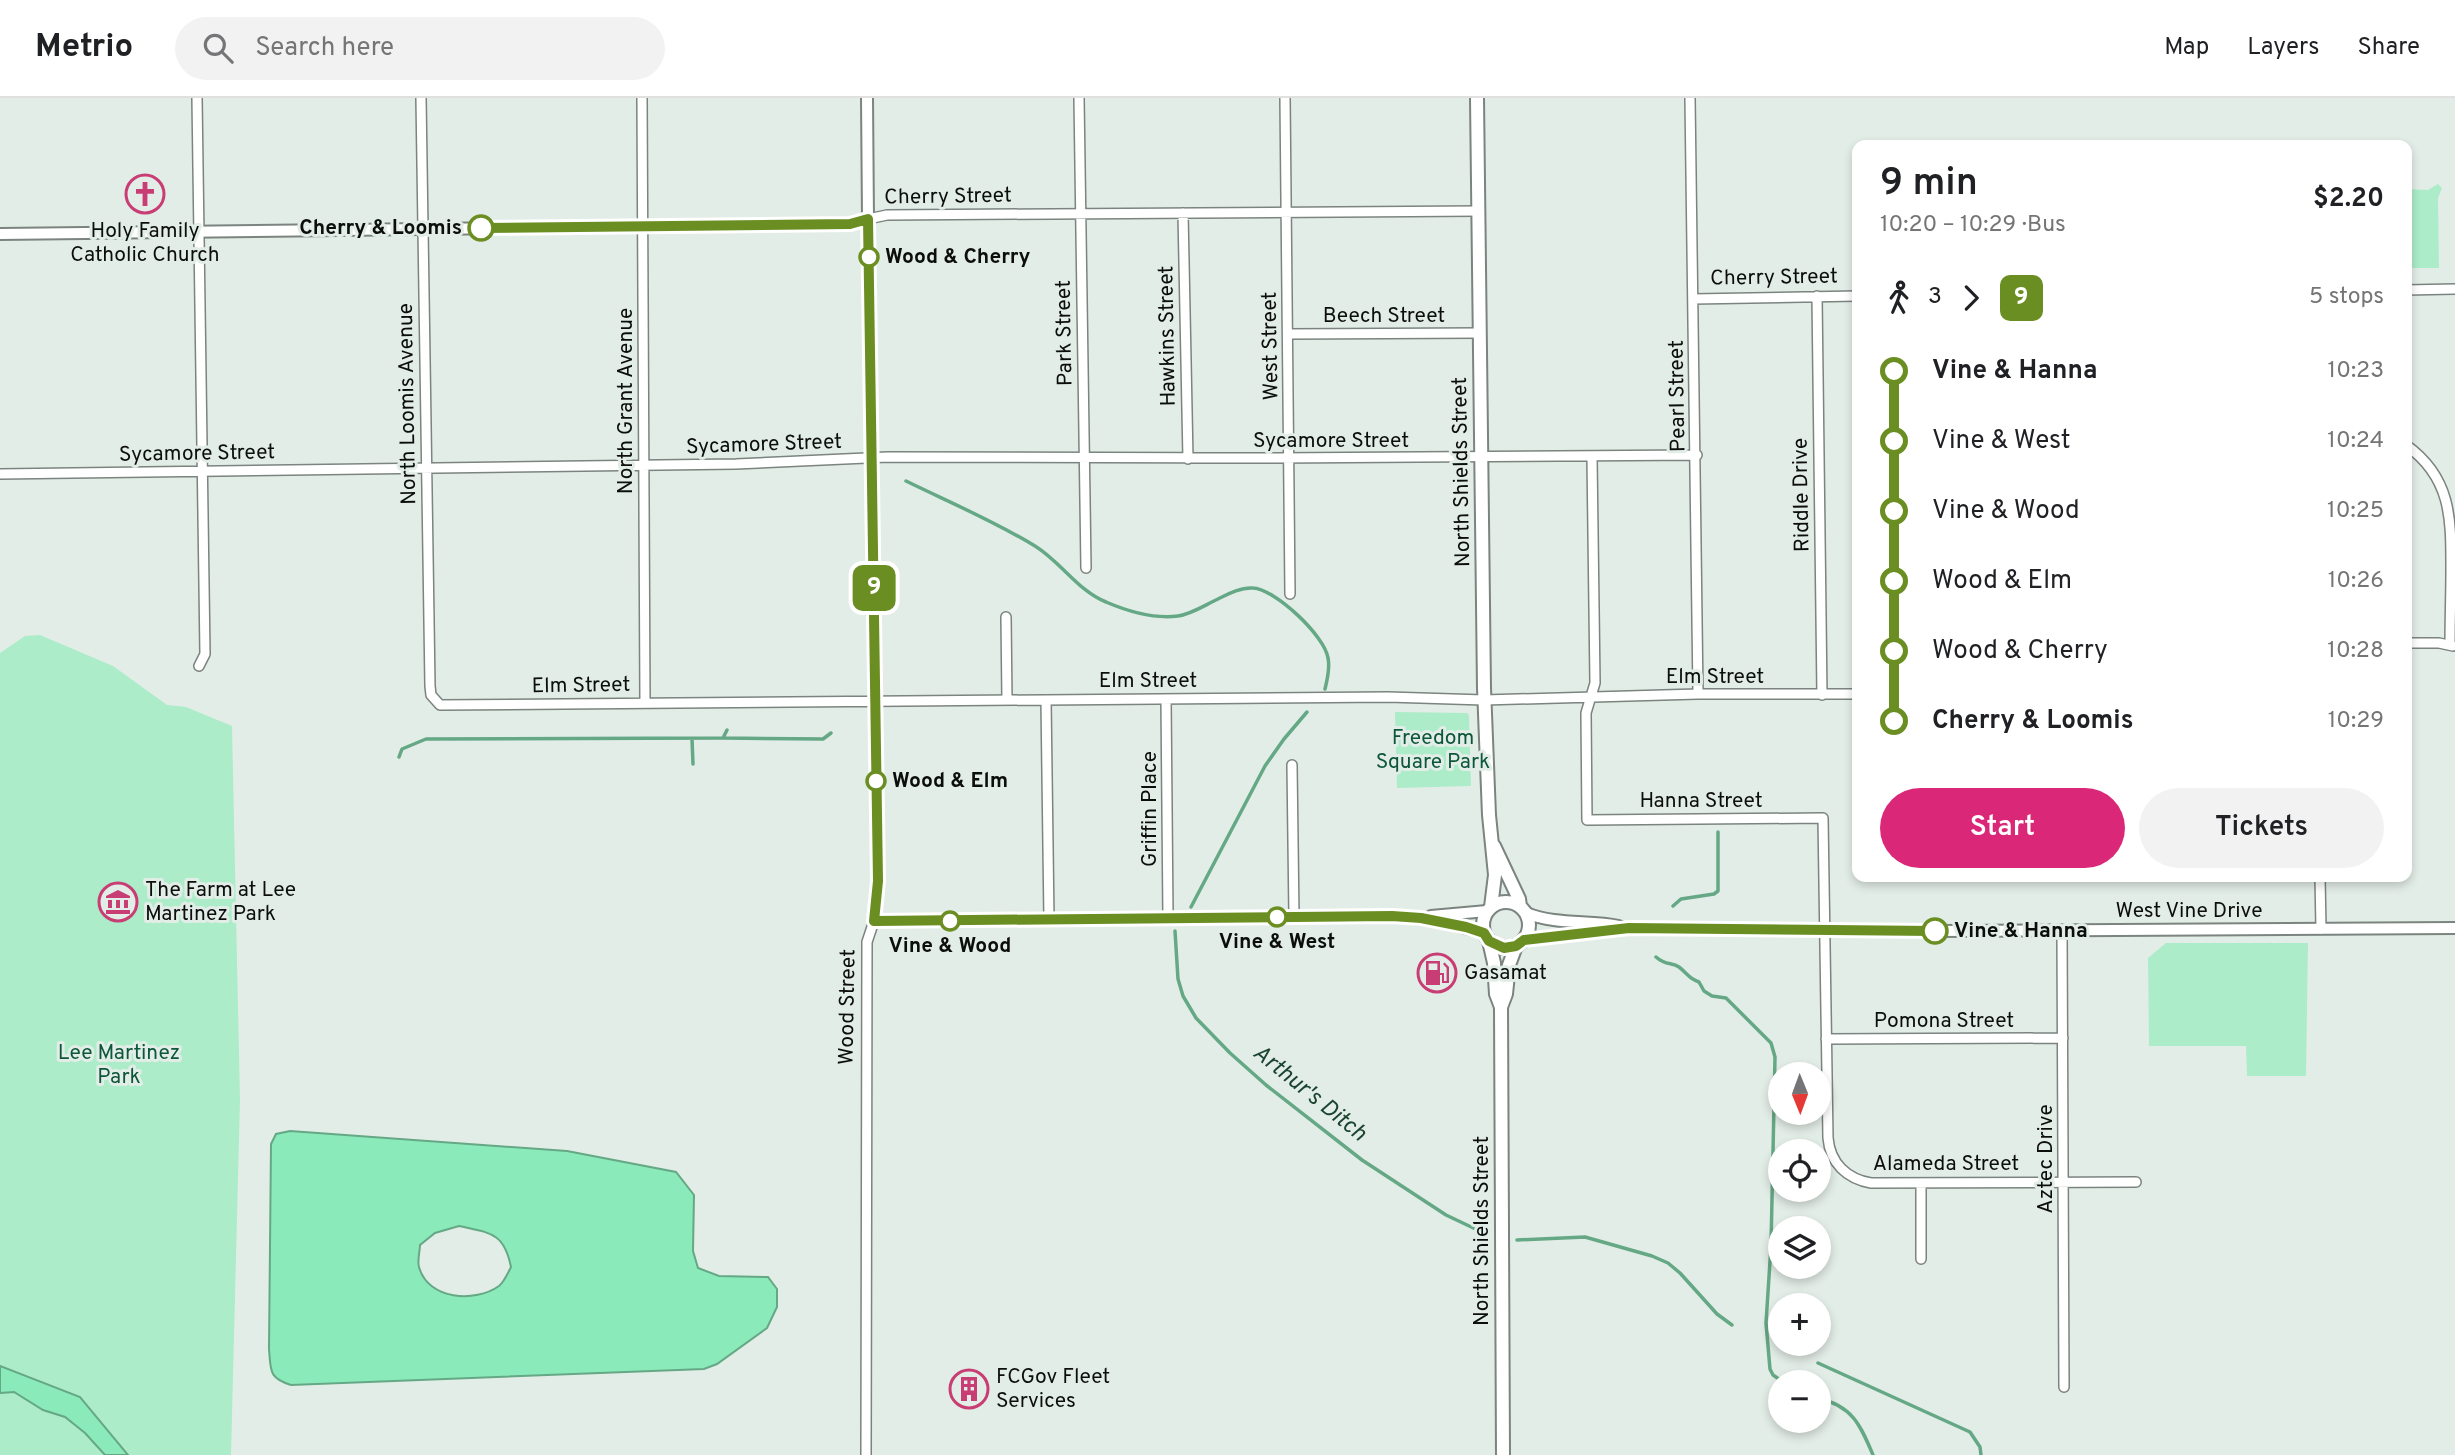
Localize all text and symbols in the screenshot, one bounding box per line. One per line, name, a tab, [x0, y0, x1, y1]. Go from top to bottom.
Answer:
search box	[175, 17, 665, 80]
text: Metrio	[35, 27, 133, 69]
icon: search	[199, 29, 237, 67]
text: Search here	[255, 32, 394, 65]
text: Map	[2164, 33, 2209, 63]
text: Layers	[2247, 33, 2319, 63]
text: Share	[2357, 33, 2420, 63]
text: 9 min	[1880, 160, 1978, 209]
church icon: Holy Family Catholic Church	[124, 173, 166, 215]
street label: Cherry Street	[884, 182, 1012, 212]
text: $2.20	[2313, 183, 2384, 216]
text: 10:20 – 10:29 · Bus	[1880, 211, 2066, 240]
place label: Cherry & Loomis	[299, 215, 462, 242]
marker: Cherry & Loomis	[468, 215, 494, 241]
place label: Holy Family Catholic Church	[70, 218, 220, 269]
place label: Wood & Cherry	[885, 244, 1031, 271]
marker: Wood & Cherry	[859, 247, 879, 267]
street label: Cherry Street	[1710, 263, 1838, 293]
street label: Hawkins Street	[1153, 265, 1183, 407]
icon: walk	[1880, 279, 1918, 317]
icon: forward	[1952, 279, 1990, 317]
street label: Park Street	[1051, 280, 1079, 386]
text: 3	[1928, 283, 1942, 312]
text: 9	[2014, 283, 2029, 313]
text: 5 stops	[2309, 283, 2384, 312]
street label: West Street	[1257, 291, 1285, 401]
street label: North Loomis Avenue	[393, 303, 423, 505]
street label: Beech Street	[1323, 303, 1445, 330]
street label: North Grant Avenue	[613, 308, 640, 494]
street label: Pearl Street	[1664, 340, 1692, 452]
text: Vine & Hanna	[1932, 355, 2097, 388]
text: 10:23	[2328, 357, 2384, 386]
street label: North Shields Street	[1447, 377, 1477, 567]
text: Vine & West	[1932, 425, 2071, 458]
text: 10:24	[2327, 427, 2384, 456]
street label: Sycamore Street	[1253, 428, 1409, 455]
street label: Sycamore Street	[685, 429, 843, 461]
street label: Riddle Drive	[1788, 438, 1816, 552]
street label: Sycamore Street	[119, 439, 275, 469]
text: Vine & Wood	[1932, 495, 2080, 528]
text: 10:25	[2327, 497, 2384, 526]
line badge: 9	[851, 565, 897, 611]
text: Wood & Elm	[1932, 565, 2072, 598]
text: 10:26	[2328, 567, 2384, 596]
text: 9	[867, 573, 881, 603]
text: Wood & Cherry	[1932, 635, 2108, 668]
text: 10:28	[2327, 637, 2384, 666]
street label: Elm Street	[1666, 664, 1764, 691]
street label: Elm Street	[1099, 668, 1197, 695]
street label: Elm Street	[531, 672, 631, 700]
text: Cherry & Loomis	[1932, 705, 2134, 738]
text: 10:29	[2328, 707, 2384, 736]
park label: Freedom Square Park	[1376, 725, 1490, 776]
street label: Griffin Place	[1137, 751, 1164, 867]
place label: Wood & Elm	[892, 768, 1008, 795]
marker: Wood & Elm	[866, 771, 886, 791]
street label: Hanna Street	[1639, 788, 1763, 815]
button: Start	[1880, 788, 2125, 868]
button: Tickets	[2139, 788, 2384, 868]
place label: The Farm at Lee Martinez Park	[145, 877, 296, 928]
museum icon: The Farm at Lee Martinez Park	[97, 881, 139, 923]
street label: West Vine Drive	[2115, 898, 2263, 925]
marker: Vine & West	[1267, 907, 1287, 927]
marker: Vine & Wood	[940, 911, 960, 931]
marker: Vine & Hanna	[1922, 918, 1948, 944]
place label: Vine & Hanna	[1954, 918, 2088, 945]
place label: Vine & West	[1219, 929, 1335, 956]
place label: Vine & Wood	[889, 933, 1011, 960]
street label: Wood Street	[833, 949, 863, 1065]
fuel station icon: Gasamat	[1416, 952, 1458, 994]
place label: Gasamat	[1464, 960, 1547, 987]
street label: Pomona Street	[1874, 1008, 2014, 1035]
water label: Arthur's Ditch	[1246, 1039, 1372, 1149]
park label: Lee Martinez Park	[58, 1040, 180, 1091]
north arrow	[1768, 1062, 1830, 1125]
map controls	[1768, 1062, 1831, 1433]
street label: Aztec Drive	[2033, 1104, 2060, 1214]
street label: North Shields Street	[1469, 1136, 1496, 1326]
button: locate	[1768, 1139, 1831, 1202]
street label: Alameda Street	[1873, 1151, 2019, 1178]
button: layers	[1768, 1216, 1831, 1279]
button: +	[1768, 1293, 1831, 1356]
place label: FCGov Fleet Services	[996, 1364, 1110, 1415]
building icon: FCGov Fleet Services	[948, 1368, 990, 1410]
button: −	[1768, 1370, 1831, 1433]

